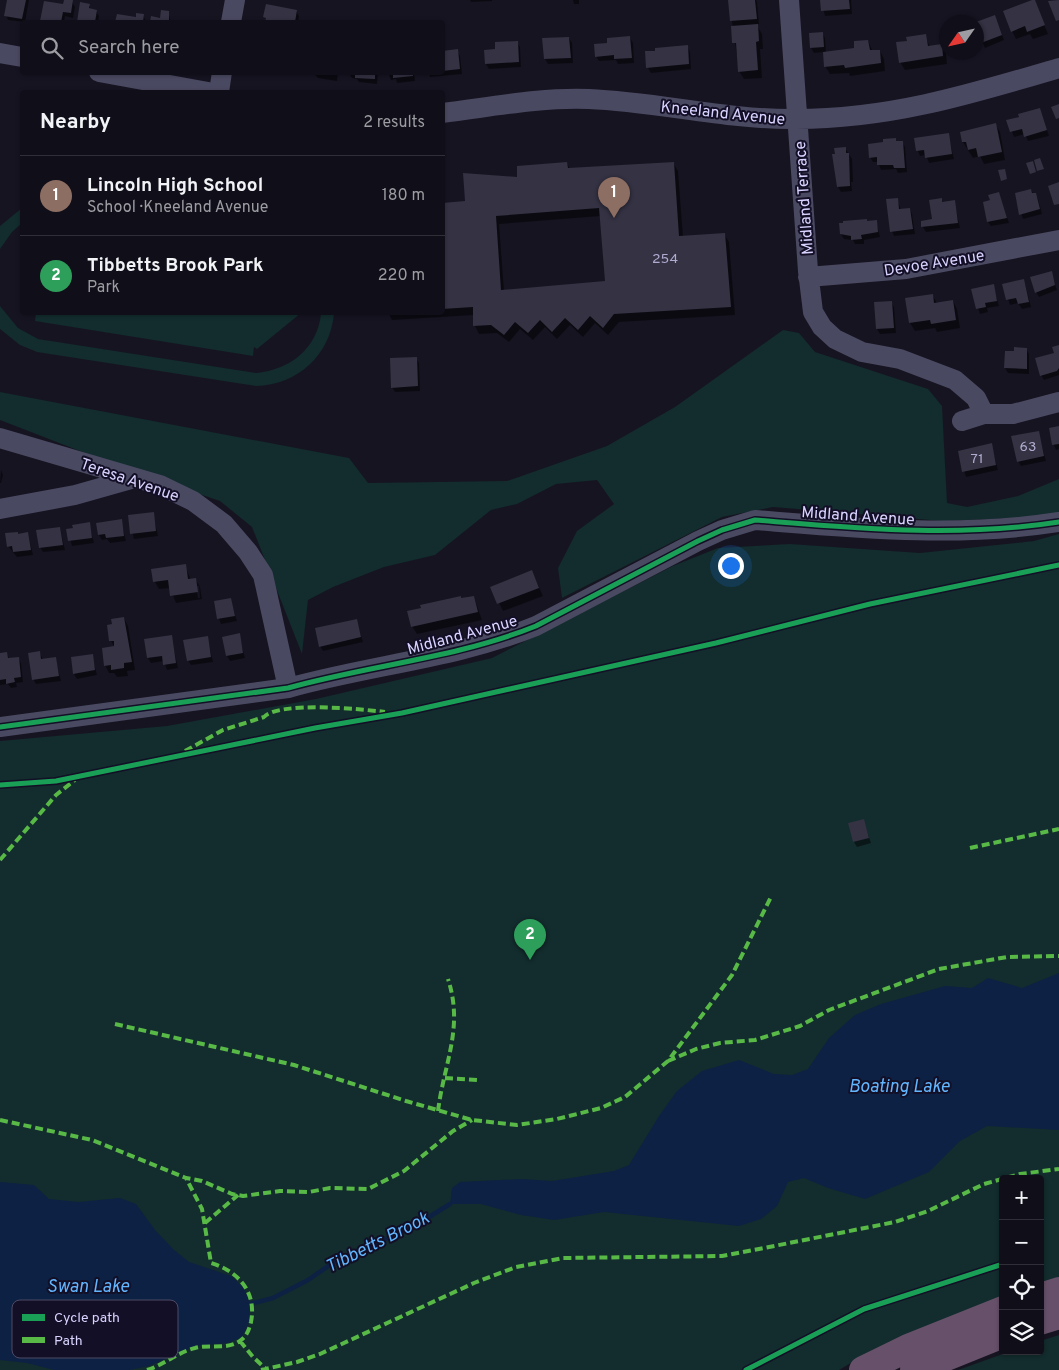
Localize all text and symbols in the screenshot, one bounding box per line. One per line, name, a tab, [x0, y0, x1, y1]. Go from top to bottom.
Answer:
north arrow	[939, 15, 984, 60]
search box	[20, 20, 445, 75]
icon: search	[38, 34, 66, 62]
text: Search here	[78, 36, 180, 60]
street label: Kneeland Avenue	[660, 98, 786, 130]
text: Nearby	[40, 109, 111, 136]
text: 2 results	[363, 113, 425, 133]
street label: Midland Terrace	[791, 140, 819, 256]
text: Lincoln High School	[87, 174, 263, 198]
pin: 1	[598, 177, 630, 218]
text: 1	[53, 186, 59, 206]
text: 180 m	[382, 186, 425, 206]
text: School · Kneeland Avenue	[87, 198, 268, 218]
street label: Devoe Avenue	[883, 246, 986, 282]
house number: 254	[652, 251, 678, 268]
text: Tibbetts Brook Park	[87, 254, 264, 278]
text: 2	[51, 266, 61, 286]
text: 220 m	[378, 266, 425, 286]
text: Park	[87, 278, 120, 298]
house number: 63	[1020, 439, 1036, 456]
house number: 71	[971, 451, 983, 468]
street label: Teresa Avenue	[77, 455, 181, 507]
street label: Midland Avenue	[801, 503, 915, 531]
your location	[718, 553, 744, 579]
street label: Midland Avenue	[405, 612, 520, 660]
pin: 2	[514, 919, 546, 960]
water label: Boating Lake	[849, 1076, 950, 1099]
map controls	[999, 1175, 1044, 1355]
button: +	[999, 1175, 1044, 1220]
water label: Tibbetts Brook	[322, 1207, 434, 1279]
button: −	[999, 1220, 1044, 1265]
button: locate	[999, 1265, 1044, 1310]
water label: Swan Lake	[47, 1276, 130, 1299]
legend	[12, 1300, 178, 1358]
text: Cycle path	[54, 1310, 120, 1327]
button: layers	[999, 1310, 1044, 1355]
text: Path	[54, 1333, 83, 1350]

